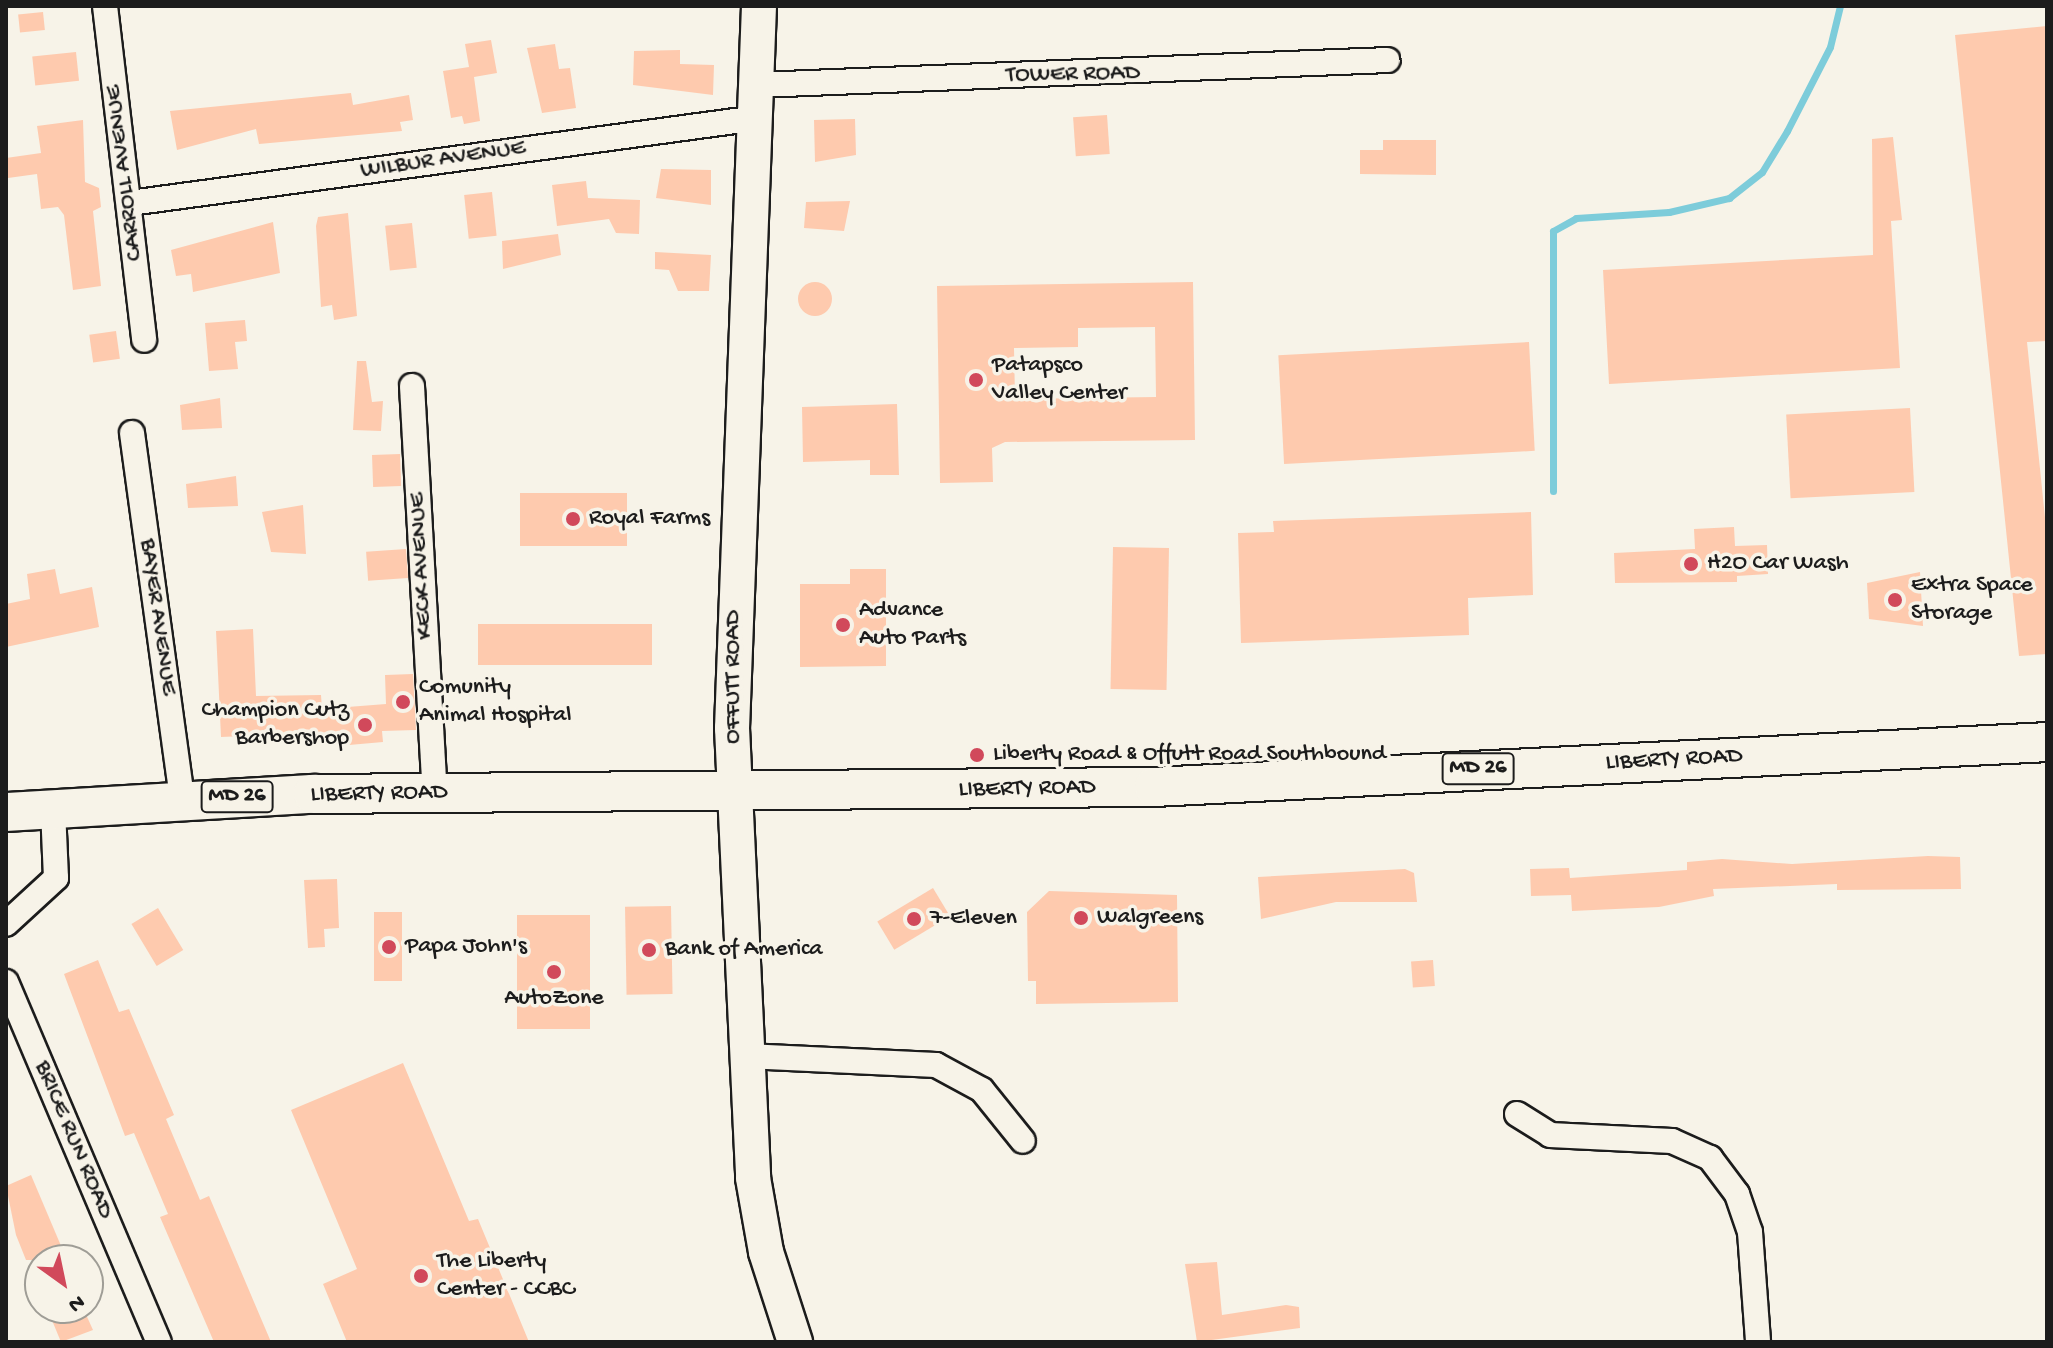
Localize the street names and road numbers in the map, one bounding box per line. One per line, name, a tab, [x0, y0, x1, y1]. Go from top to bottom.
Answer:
street label: TOWER ROAD	[1006, 59, 1140, 91]
street label: CARROLL AVENUE	[100, 83, 150, 263]
street label: WILBUR AVENUE	[359, 134, 527, 186]
street label: KECK AVENUE	[404, 492, 440, 640]
street label: BAYER AVENUE	[132, 537, 182, 697]
street label: OFFUTT ROAD	[720, 610, 748, 744]
street label: LIBERTY ROAD	[1605, 742, 1743, 778]
road number: MD 26	[1440, 751, 1516, 787]
street label: LIBERTY ROAD	[958, 773, 1096, 805]
street label: LIBERTY ROAD	[310, 778, 448, 810]
road number: MD 26	[199, 779, 275, 815]
street label: BRICE RUN ROAD	[27, 1057, 119, 1223]

